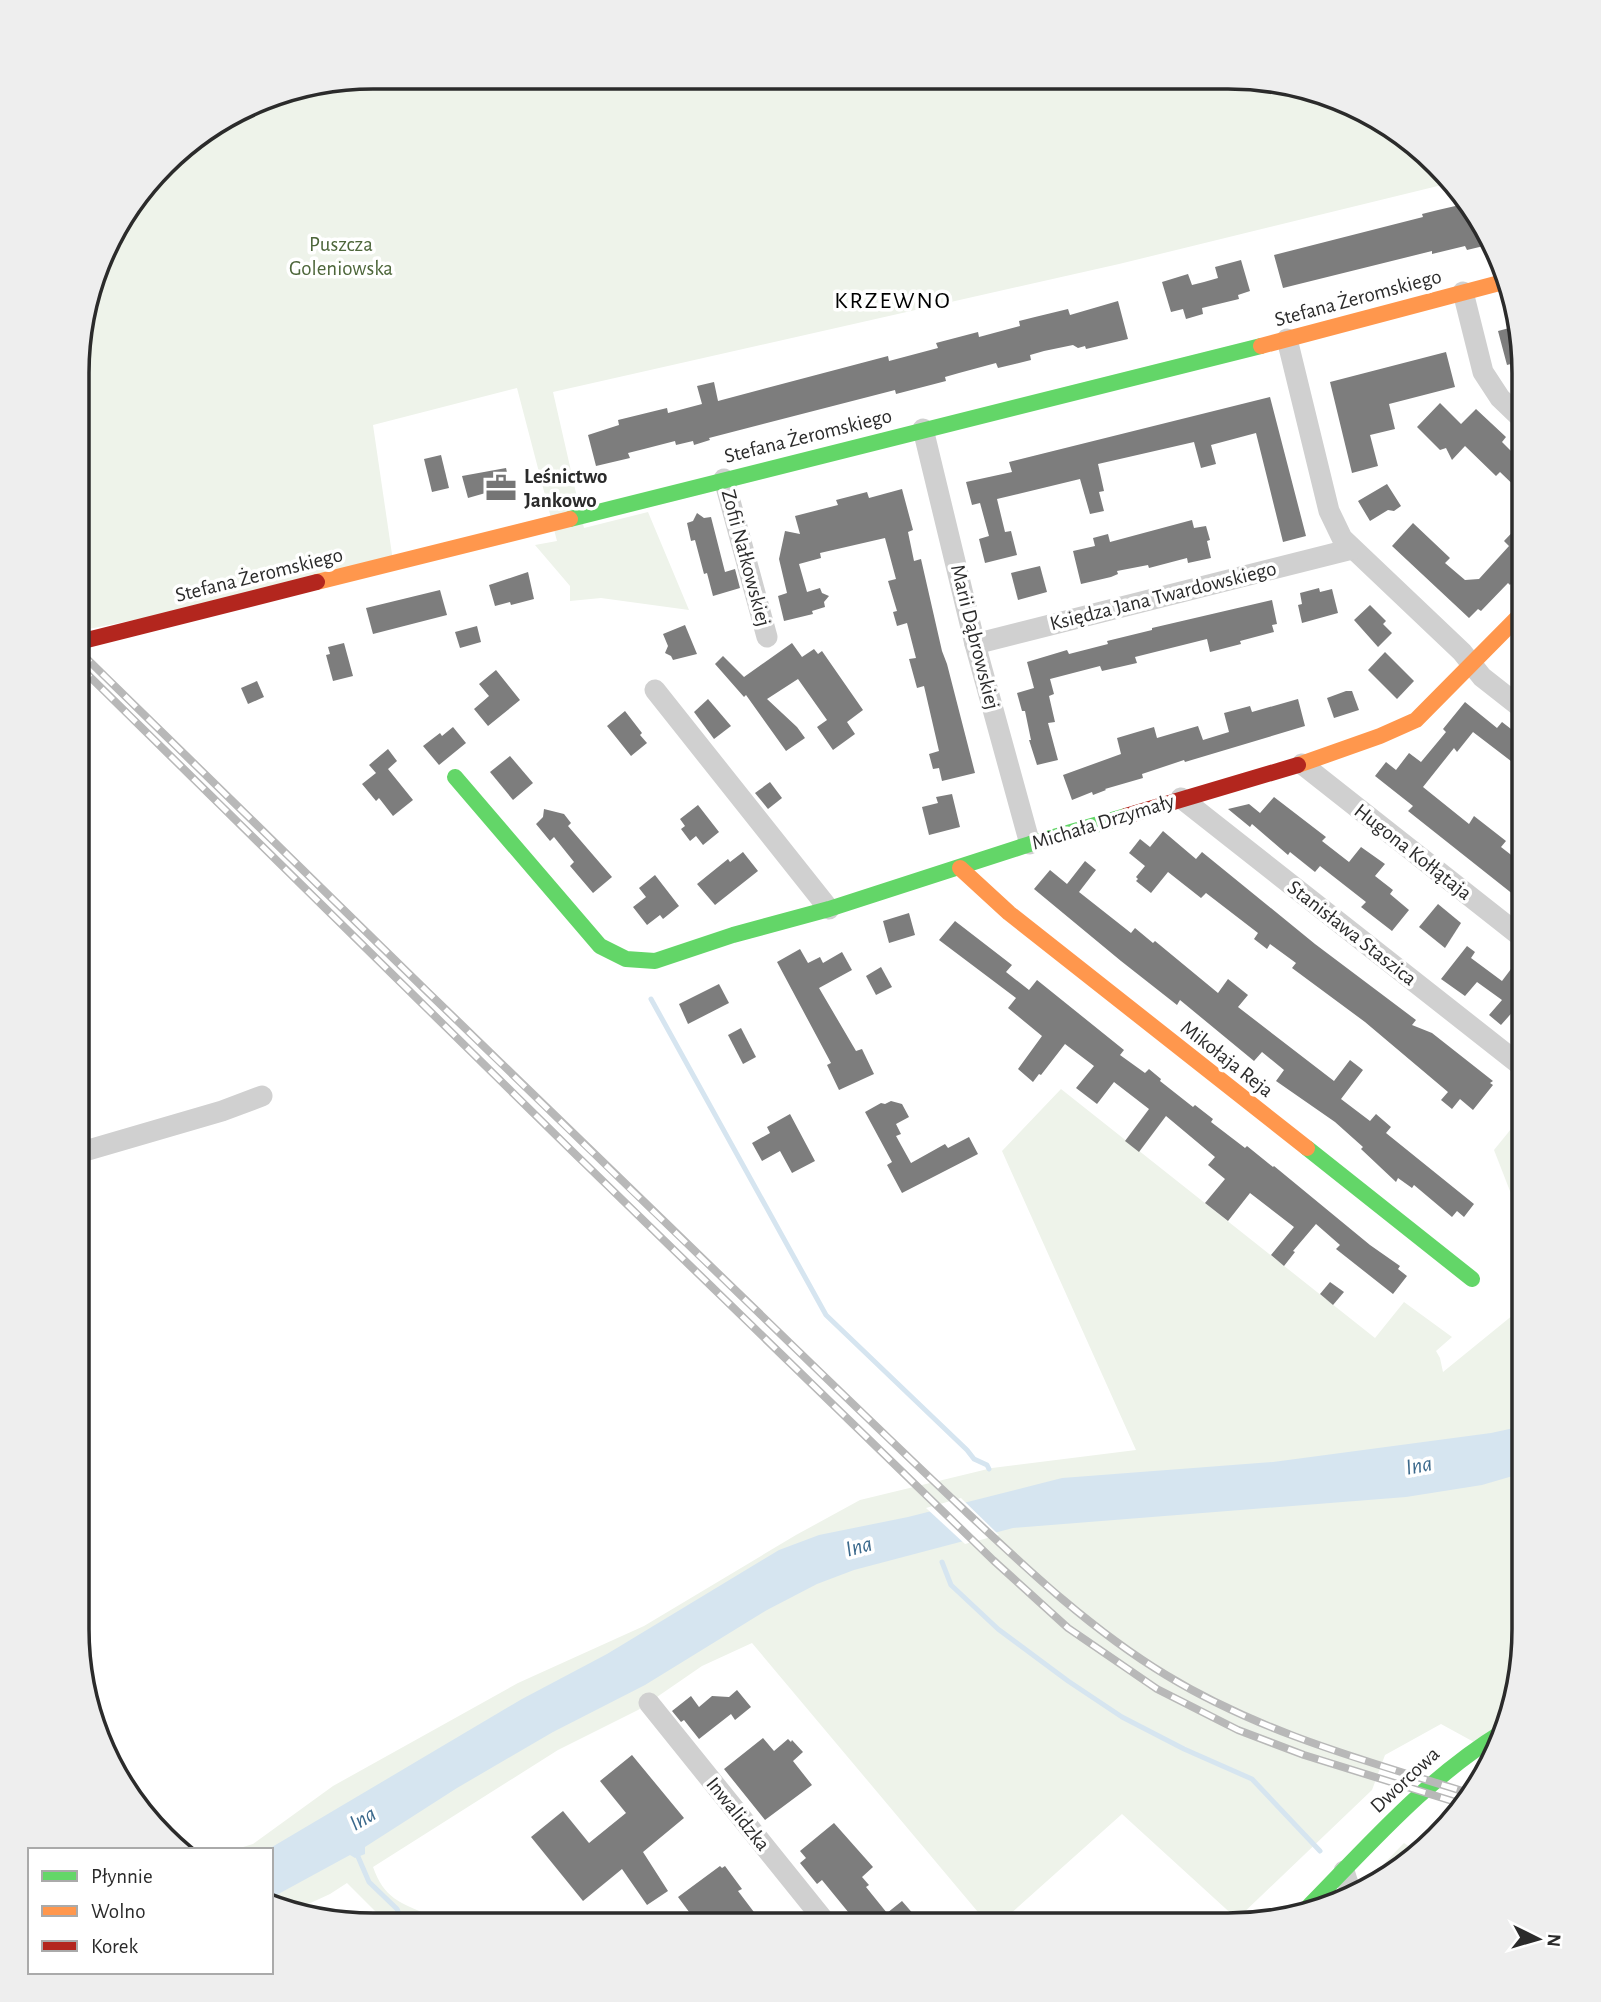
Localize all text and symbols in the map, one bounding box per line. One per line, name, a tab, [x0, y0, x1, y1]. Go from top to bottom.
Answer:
park label: Puszcza Goleniowska	[289, 234, 393, 279]
street label: Stefana Żeromskiego	[1272, 265, 1444, 330]
district label: KRZEWNO	[834, 289, 952, 313]
street label: Stefana Żeromskiego	[722, 404, 894, 467]
place label: Leśnictwo Jankowo	[524, 466, 607, 511]
office icon: Leśnictwo Jankowo	[484, 471, 518, 505]
street label: Zofii Nałkowskiej	[718, 487, 774, 629]
street label: Stefana Żeromskiego	[173, 543, 345, 606]
street label: Księdza Jana Twardowskiego	[1048, 558, 1278, 634]
street label: Marii Dąbrowskiej	[947, 562, 1003, 712]
street label: Michała Drzymały	[1029, 790, 1177, 854]
street label: Hugona Kołłątaja	[1350, 800, 1476, 904]
street label: Stanisława Staszica	[1284, 876, 1421, 990]
street label: Mikołaja Reja	[1177, 1017, 1277, 1102]
water label: Ina	[1404, 1452, 1434, 1480]
water label: Ina	[843, 1532, 875, 1562]
street label: Dworcowa	[1366, 1743, 1444, 1817]
street label: Inwalidzka	[702, 1773, 774, 1855]
water label: Ina	[346, 1802, 380, 1836]
legend	[28, 1848, 273, 1974]
text: Płynnie	[91, 1866, 153, 1887]
text: Wolno	[91, 1901, 145, 1922]
north arrow	[1503, 1904, 1573, 1974]
text: N	[1543, 1933, 1563, 1948]
text: Korek	[91, 1936, 139, 1957]

